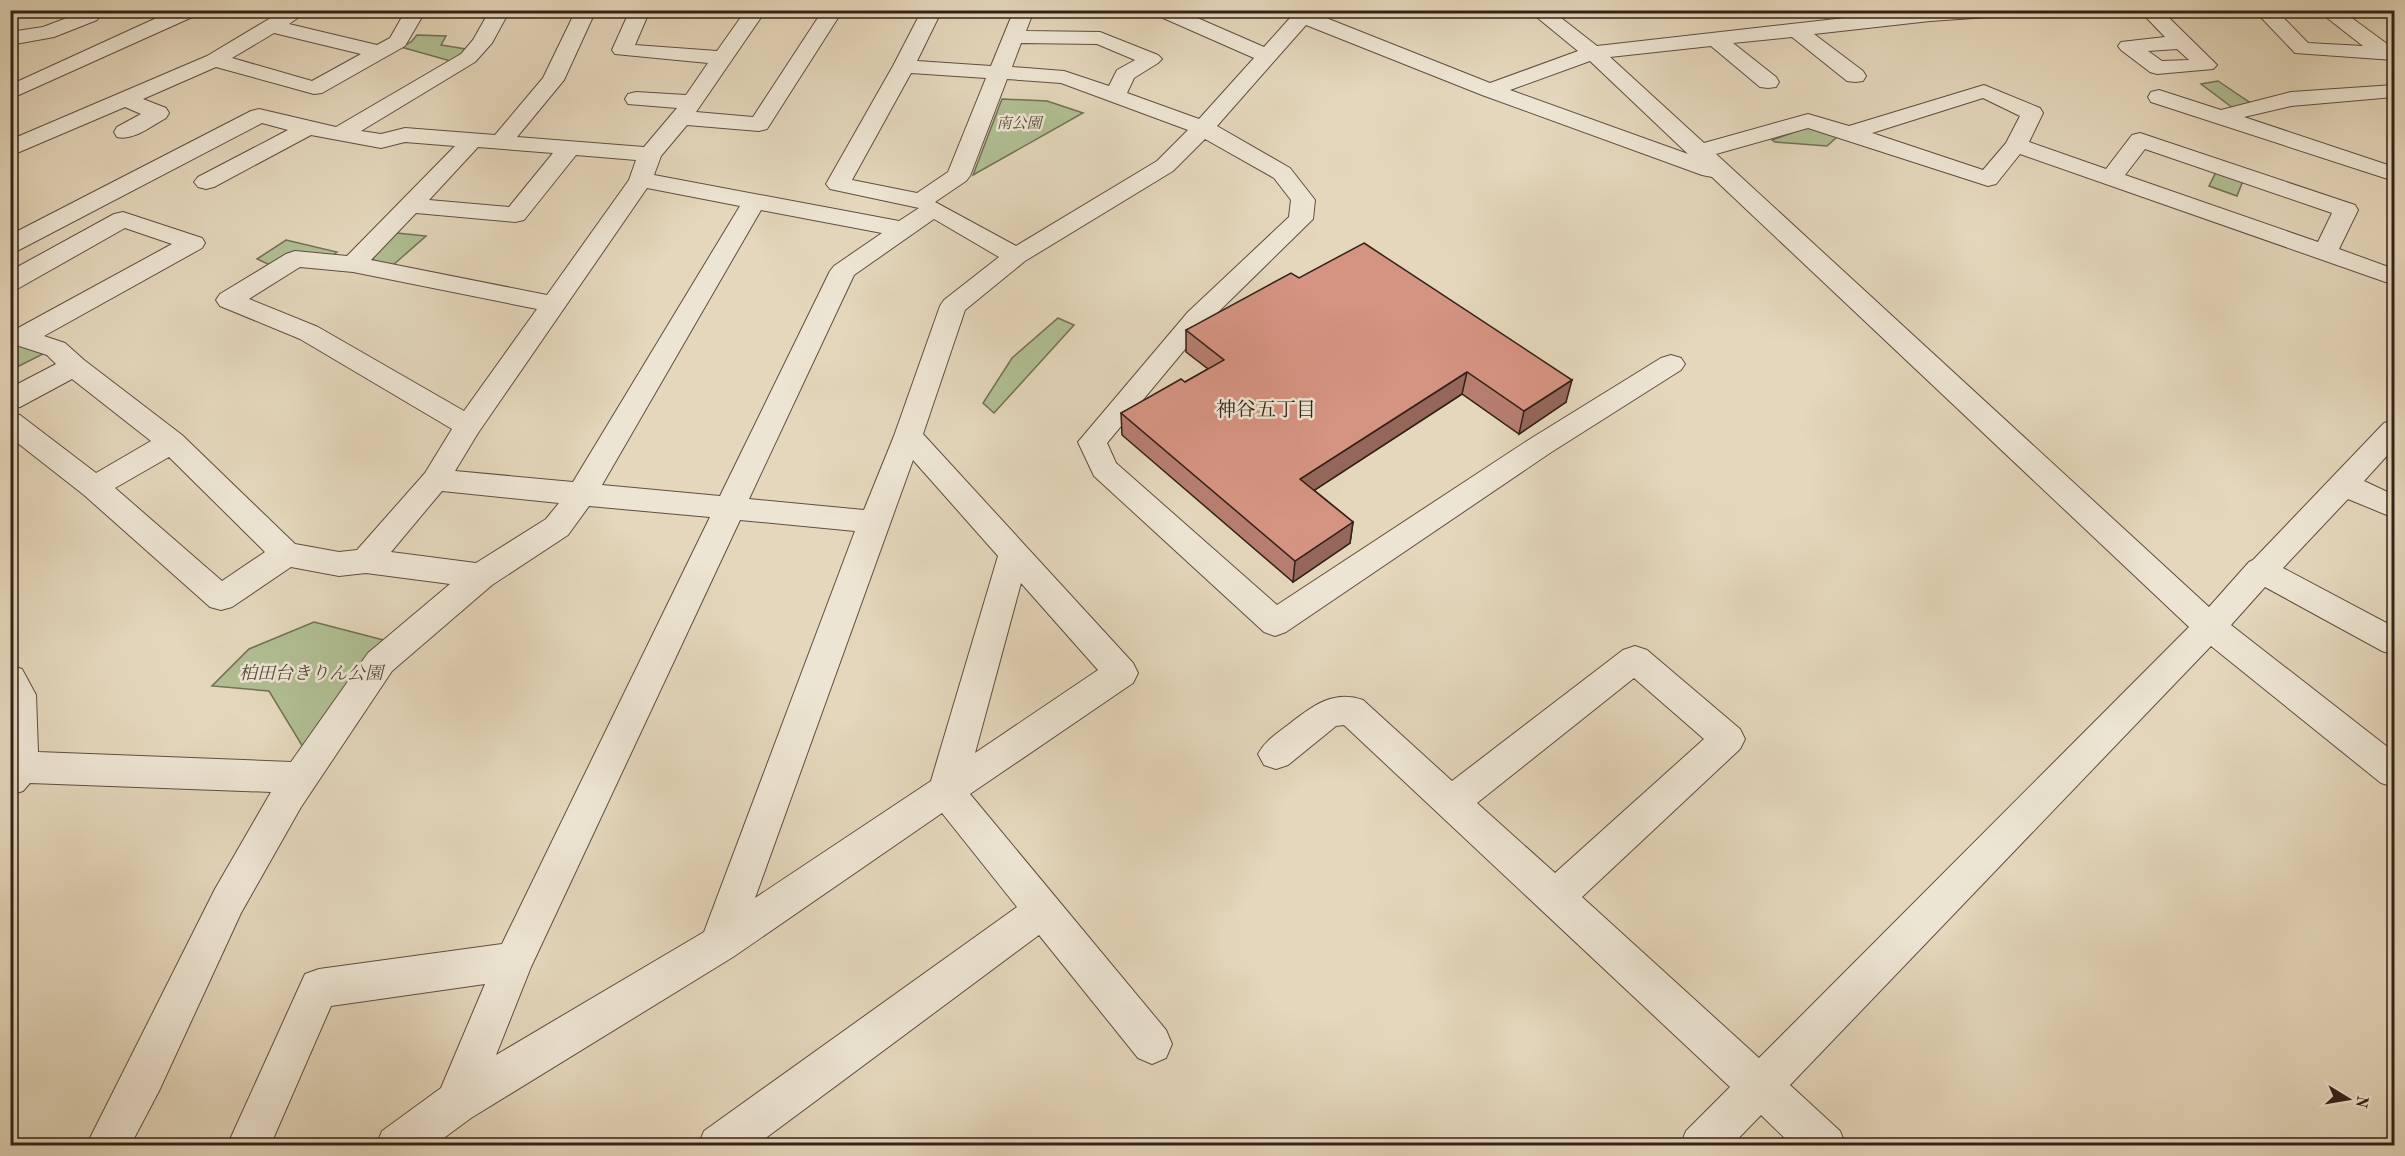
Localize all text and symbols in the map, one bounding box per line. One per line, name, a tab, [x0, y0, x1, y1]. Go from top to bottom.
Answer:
park label: 南公園	[996, 115, 1044, 132]
district label: 神谷五丁目	[1216, 399, 1316, 421]
park label: 柏田台きりん公園	[239, 663, 386, 683]
north arrow	[2318, 1069, 2378, 1129]
text: N	[2352, 1094, 2370, 1110]

